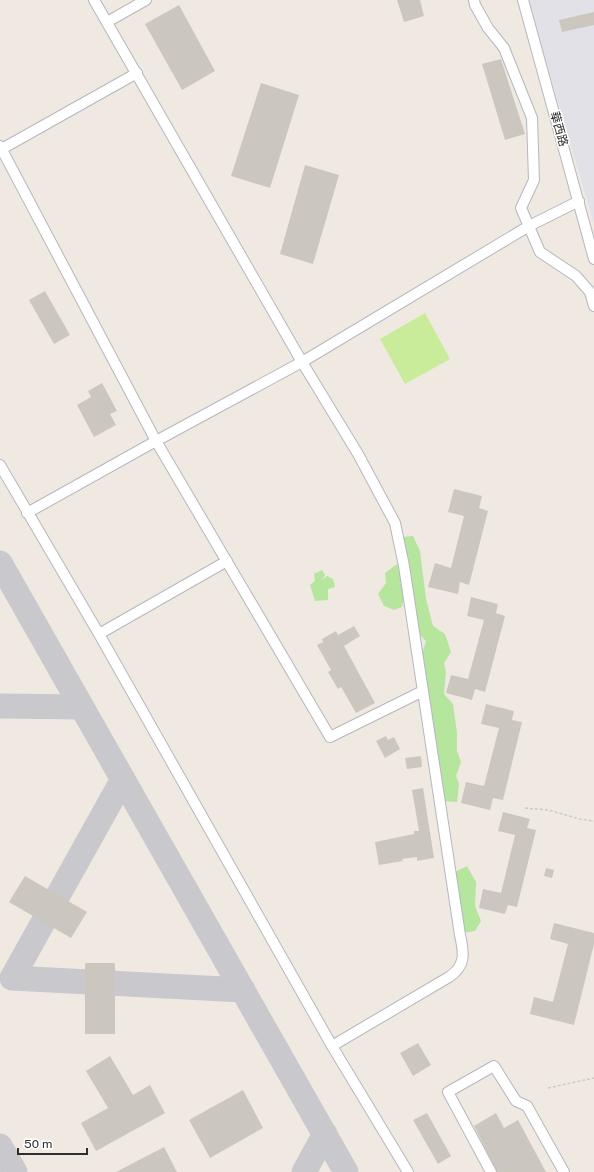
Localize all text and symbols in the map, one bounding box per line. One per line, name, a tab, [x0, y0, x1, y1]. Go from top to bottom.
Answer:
street label: 華西路	[547, 110, 571, 148]
scale bar	[18, 1130, 87, 1156]
text: 50 m	[24, 1137, 52, 1151]

